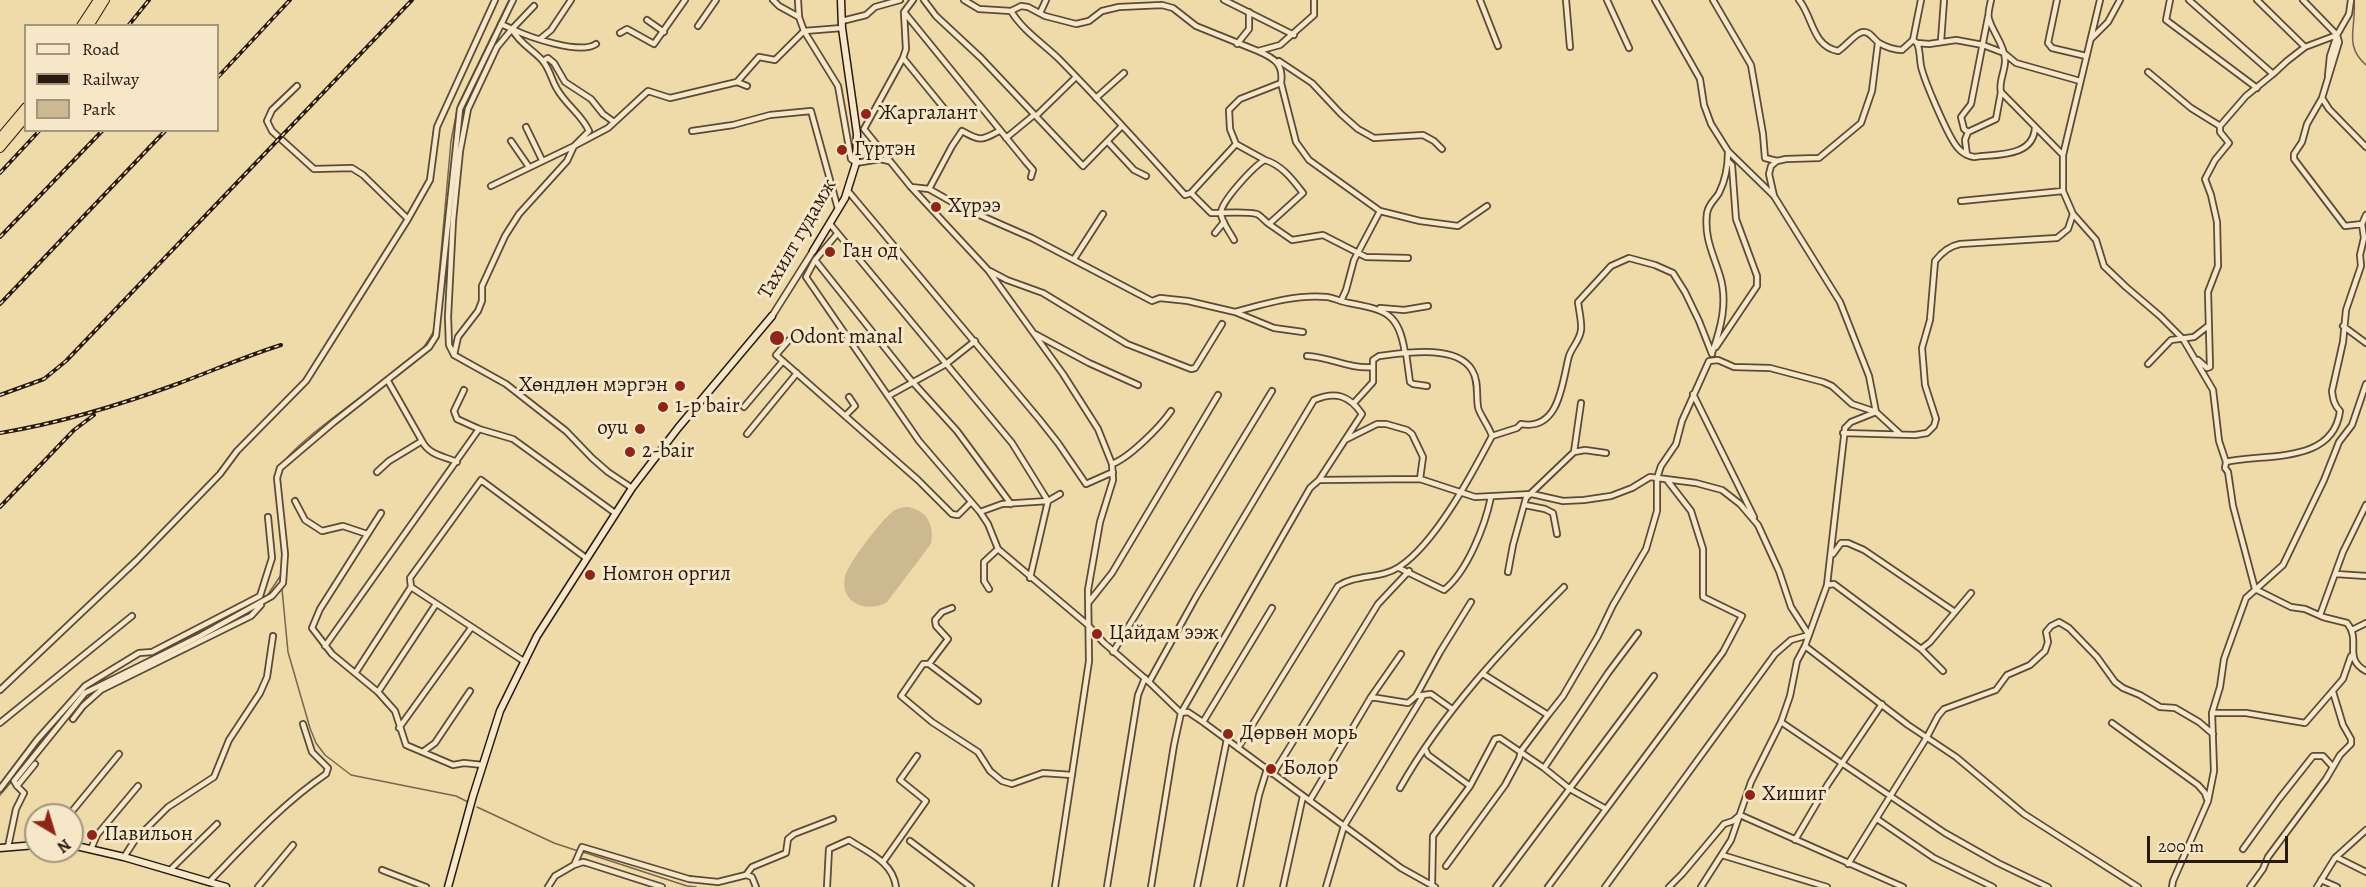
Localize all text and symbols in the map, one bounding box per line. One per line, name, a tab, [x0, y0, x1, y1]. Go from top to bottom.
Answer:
legend	[24, 24, 219, 132]
text: Road	[82, 37, 119, 61]
text: Railway	[82, 67, 139, 91]
text: Park	[82, 97, 116, 121]
place label: Жаргалант	[878, 101, 978, 127]
marker: Жаргалант	[859, 107, 873, 121]
place label: Гүртэн	[854, 137, 916, 163]
marker: Гүртэн	[835, 143, 849, 157]
street label: Тахилт гудамж	[753, 174, 843, 304]
place label: Хүрээ	[948, 194, 1001, 220]
marker: Хүрээ	[929, 200, 943, 214]
place label: Ган од	[842, 239, 898, 265]
marker: Ган од	[823, 245, 837, 259]
place label: Odont manal	[790, 325, 903, 351]
marker: Odont manal	[768, 329, 786, 347]
place label: Хөндлөн мэргэн	[519, 373, 668, 399]
marker: Хөндлөн мэргэн	[673, 379, 687, 393]
place label: 1-p bair	[675, 394, 740, 420]
marker: 1-p bair	[656, 400, 670, 414]
place label: oyu	[597, 416, 628, 442]
marker: oyu	[633, 422, 647, 436]
place label: 2-bair	[642, 439, 694, 465]
marker: 2-bair	[623, 445, 637, 459]
place label: Номгон оргил	[602, 562, 731, 588]
marker: Номгон оргил	[583, 568, 597, 582]
place label: Цайдам ээж	[1109, 621, 1219, 647]
marker: Цайдам ээж	[1090, 627, 1104, 641]
place label: Дөрвөн морь	[1240, 721, 1357, 747]
marker: Дөрвөн морь	[1221, 727, 1235, 741]
place label: Болор	[1283, 756, 1338, 782]
marker: Болор	[1264, 762, 1278, 776]
place label: Хишиг	[1762, 782, 1826, 808]
marker: Хишиг	[1743, 788, 1757, 802]
north arrow	[24, 803, 84, 863]
place label: Павильон	[104, 822, 193, 848]
scale bar	[2150, 824, 2291, 862]
marker: Павильон	[85, 828, 99, 842]
text: N	[52, 833, 75, 858]
text: 200 m	[2158, 834, 2204, 858]

